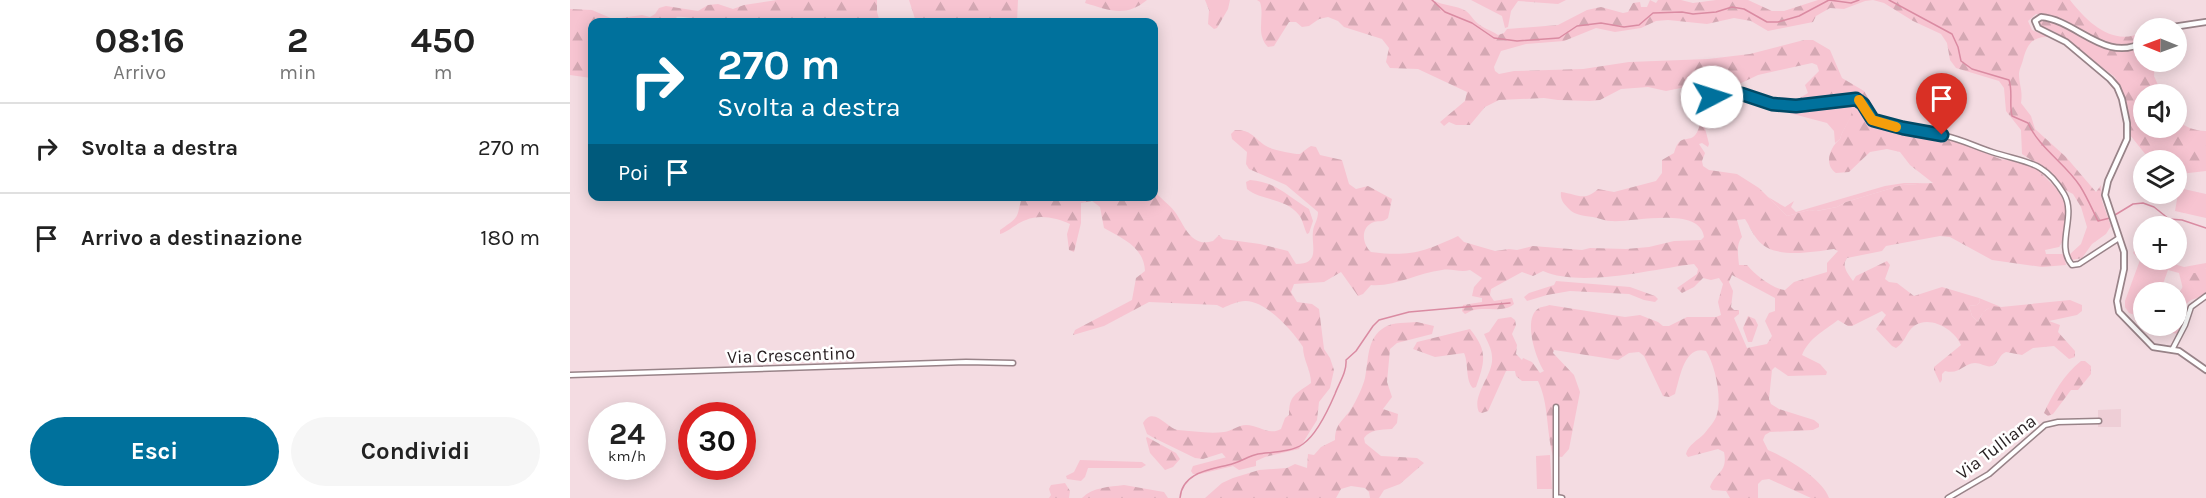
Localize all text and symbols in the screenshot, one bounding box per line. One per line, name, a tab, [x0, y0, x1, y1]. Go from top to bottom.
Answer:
north arrow	[2133, 18, 2187, 72]
map controls	[2133, 18, 2187, 336]
text: 08:16	[94, 19, 185, 61]
text: 2	[287, 19, 309, 61]
text: 450	[410, 19, 476, 61]
text: 270 m	[717, 40, 840, 90]
icon: right	[618, 42, 696, 120]
text: Arrivo	[113, 61, 166, 84]
text: min	[279, 61, 316, 84]
text: m	[434, 61, 452, 84]
position arrow	[1680, 65, 1744, 129]
pin	[1916, 73, 1967, 135]
icon: arrive	[1925, 82, 1958, 115]
button: sound	[2133, 84, 2187, 138]
text: Svolta a destra	[717, 91, 901, 123]
icon: right	[30, 132, 63, 165]
text: Svolta a destra	[81, 135, 238, 161]
text: 270 m	[478, 135, 540, 161]
button: layers	[2133, 150, 2187, 204]
icon: arrive	[661, 156, 694, 189]
text: Poi	[618, 160, 649, 186]
button: +	[2133, 216, 2187, 270]
icon: arrive	[30, 222, 63, 255]
text: Arrivo a destinazione	[81, 225, 302, 251]
text: 180 m	[480, 225, 540, 251]
button: −	[2133, 282, 2187, 336]
street label: Via Crescentino	[727, 342, 855, 368]
speed limit sign: 30	[678, 402, 756, 480]
street label: Via Tulliana	[1952, 410, 2040, 484]
text: 24	[609, 416, 645, 452]
button: Esci	[30, 417, 279, 486]
button: Condividi	[291, 417, 540, 486]
text: km/h	[608, 447, 646, 465]

